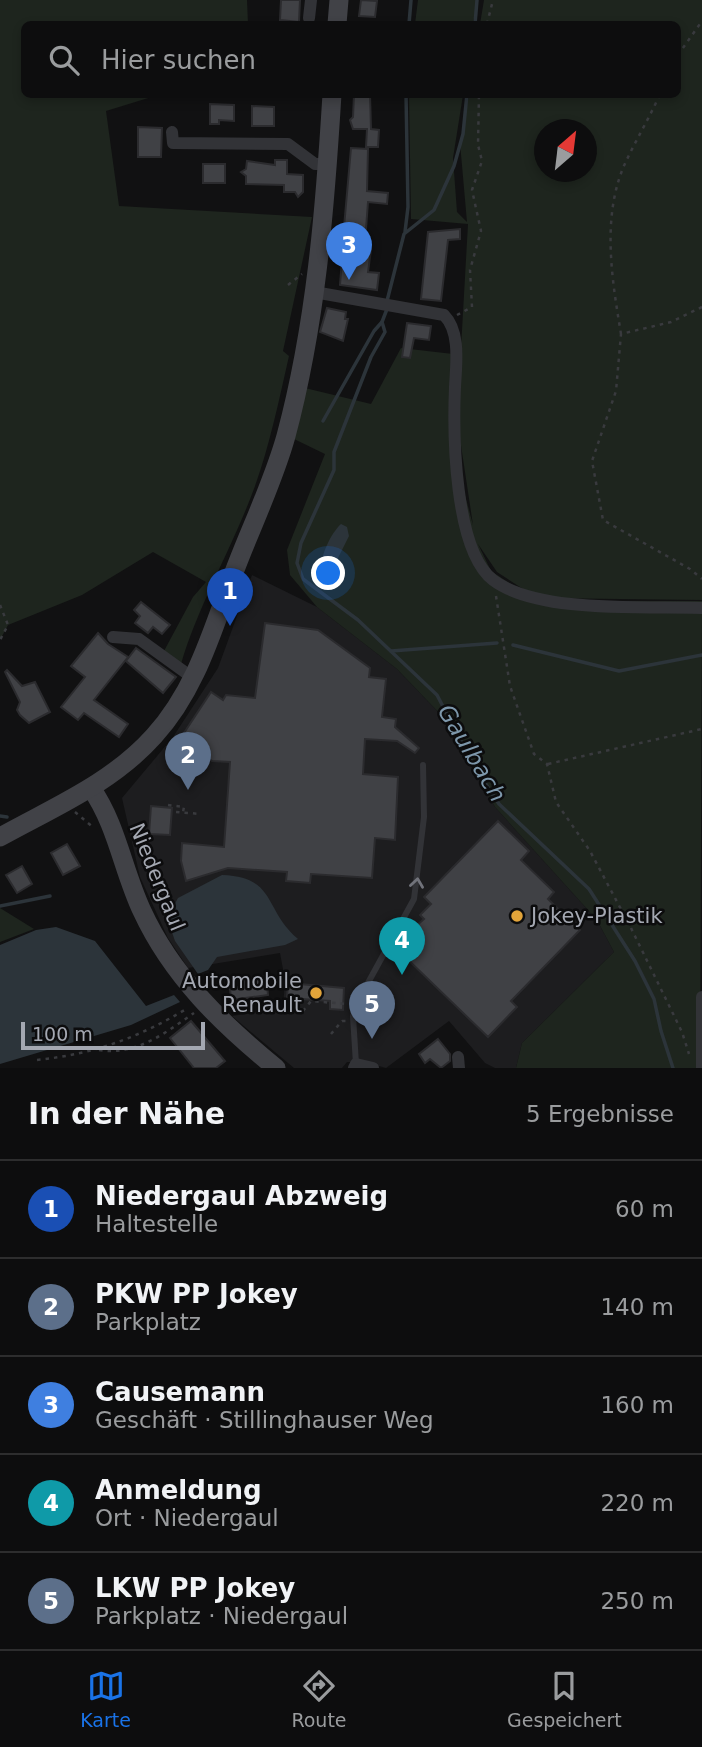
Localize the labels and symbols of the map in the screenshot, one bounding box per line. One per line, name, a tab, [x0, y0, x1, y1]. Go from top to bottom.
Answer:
north arrow	[534, 119, 597, 182]
pin: 3	[326, 222, 372, 280]
your location	[311, 556, 345, 590]
pin: 1	[207, 568, 253, 626]
water label: Gaulbach	[433, 700, 511, 806]
pin: 2	[165, 732, 211, 790]
street label: Niedergaul	[124, 820, 190, 934]
one-way arrow	[409, 877, 424, 888]
place label: Jokey-Plastik	[529, 904, 663, 928]
marker: Jokey-Plastik	[509, 908, 525, 924]
pin: 4	[379, 917, 425, 975]
place label: Automobile Renault	[182, 969, 302, 1017]
pin: 5	[349, 981, 395, 1039]
marker: Automobile Renault	[308, 985, 324, 1001]
scale bar	[21, 1019, 205, 1051]

